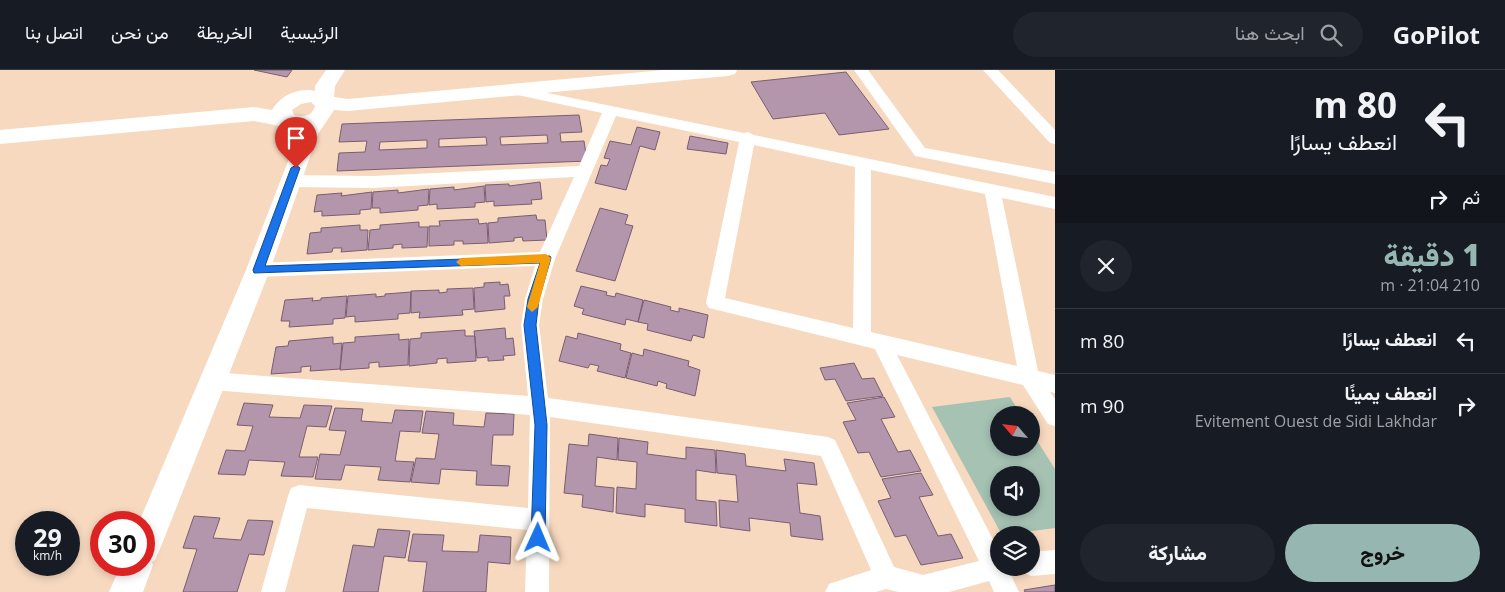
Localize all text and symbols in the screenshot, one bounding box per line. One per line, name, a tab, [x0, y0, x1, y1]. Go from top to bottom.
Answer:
search box	[1013, 12, 1363, 57]
text: GoPilot	[1393, 18, 1480, 51]
text: اتصل بنا	[25, 20, 83, 44]
text: من نحن	[111, 20, 169, 44]
text: الخريطة	[197, 20, 252, 44]
text: الرئيسية	[280, 20, 339, 44]
text: ابحث هنا	[1235, 20, 1305, 46]
icon: search	[1317, 21, 1345, 49]
text: 80 m	[1314, 81, 1397, 128]
icon: left	[1415, 90, 1480, 155]
pin	[275, 117, 317, 168]
icon: arrive	[282, 124, 310, 152]
text: انعطف يسارًا	[1290, 126, 1397, 156]
text: ثم	[1462, 184, 1480, 210]
icon: right	[1424, 185, 1452, 213]
text: 1 دقيقة	[1384, 234, 1480, 275]
button: close	[1080, 240, 1132, 292]
text: 210 m · 21:04	[1380, 274, 1480, 296]
text: انعطف يسارًا	[1342, 326, 1437, 352]
icon: left	[1452, 327, 1480, 355]
text: 80 m	[1080, 328, 1124, 354]
text: انعطف يمينًا	[1344, 380, 1437, 406]
icon: right	[1452, 392, 1480, 420]
text: 90 m	[1080, 393, 1124, 419]
north arrow	[990, 406, 1040, 456]
map controls	[990, 406, 1040, 576]
text: Evitement Ouest de Sidi Lakhdar	[1195, 410, 1437, 432]
button: sound	[990, 466, 1040, 516]
speed limit sign: 30	[90, 511, 155, 576]
position arrow	[511, 511, 563, 563]
text: 29	[33, 520, 62, 554]
button: مشاركة	[1080, 524, 1275, 582]
button: خروج	[1285, 524, 1480, 582]
button: layers	[990, 526, 1040, 576]
text: km/h	[33, 547, 62, 564]

